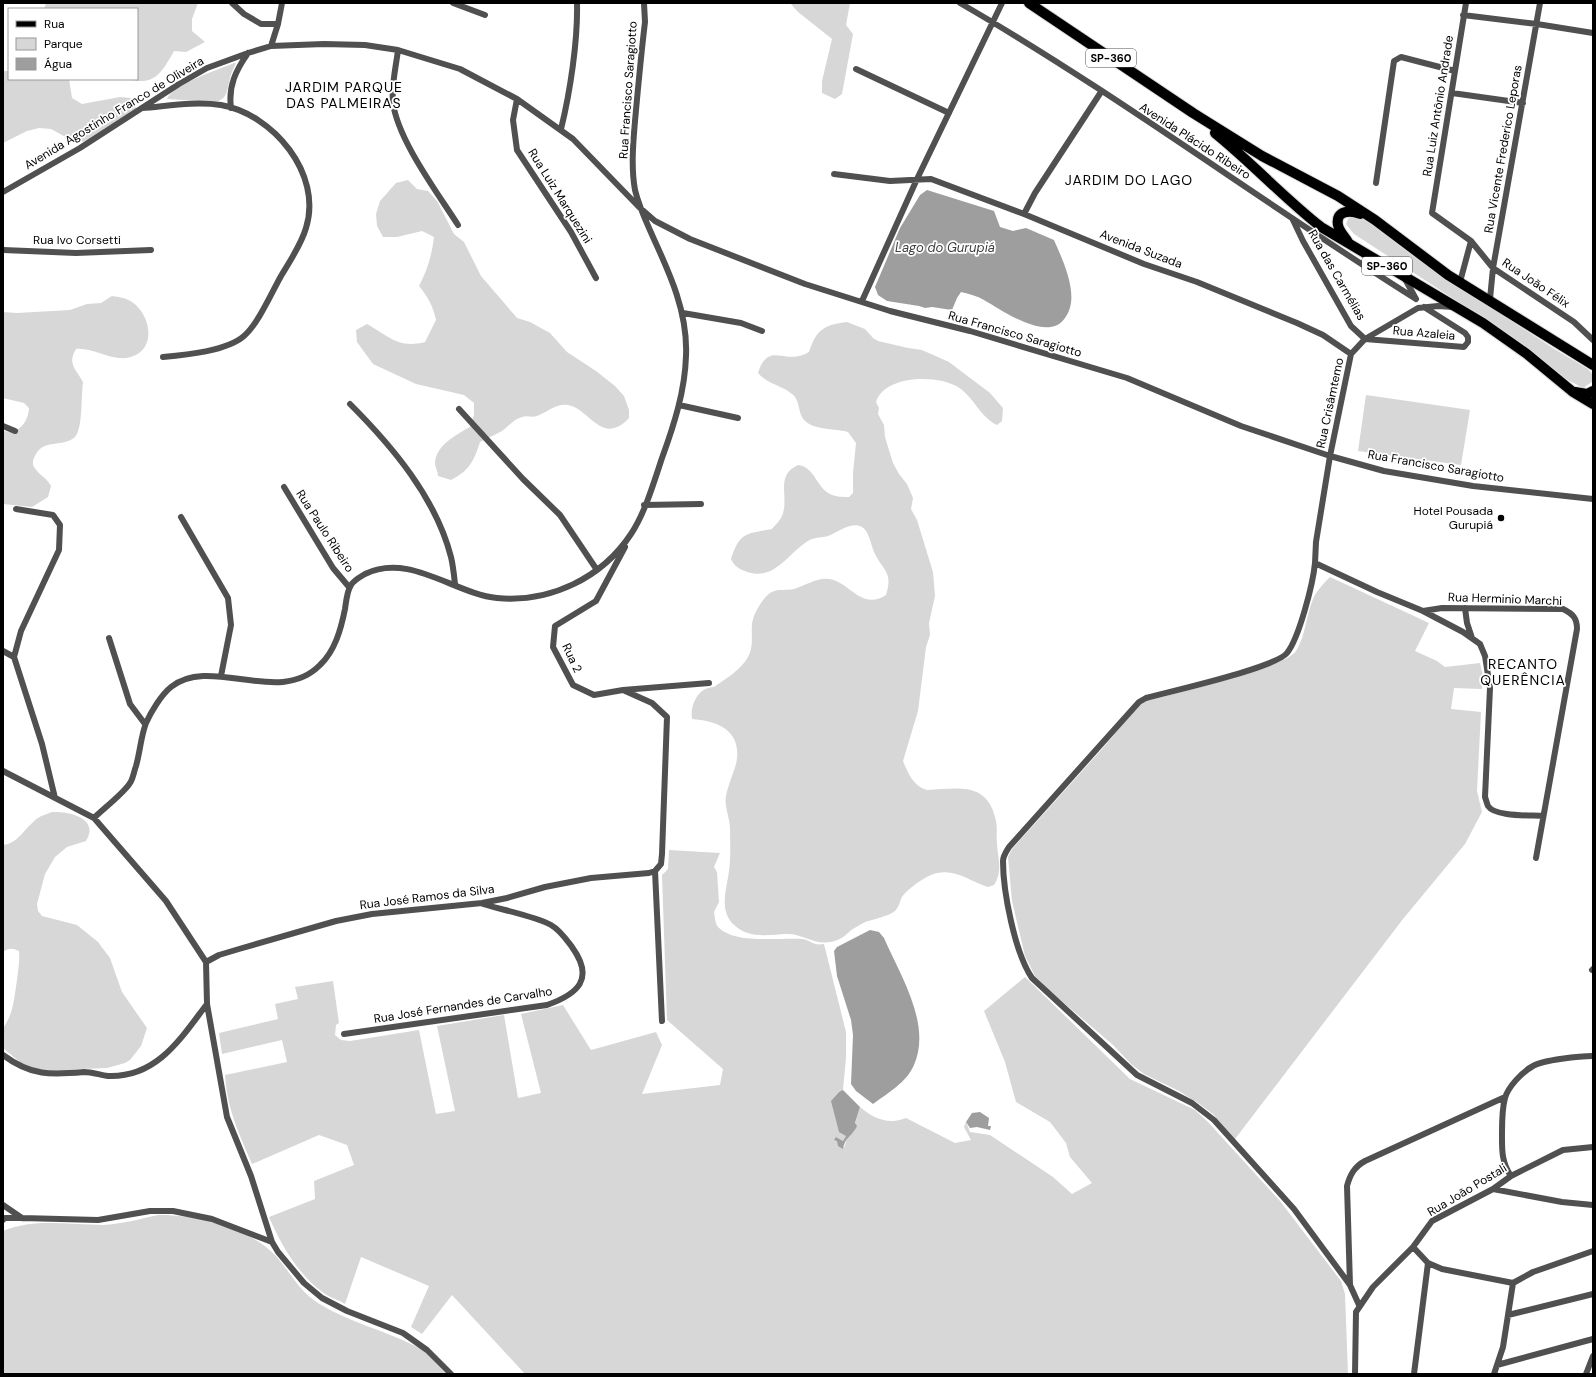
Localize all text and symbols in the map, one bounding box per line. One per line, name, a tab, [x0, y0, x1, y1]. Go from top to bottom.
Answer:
legend	[8, 8, 138, 80]
text: Rua	[44, 16, 65, 32]
street label: Rua Francisco Saragiotto	[615, 21, 641, 159]
street label: Rua Luiz Antônio Andrade	[1419, 34, 1457, 178]
text: Parque	[44, 36, 83, 52]
road number: SP-360	[1086, 49, 1136, 67]
street label: Avenida Agostinho Franco de Oliveira	[21, 53, 207, 173]
text: Água	[44, 56, 72, 72]
street label: Rua Vicente Frederico Leporas	[1480, 64, 1526, 234]
district label: JARDIM PARQUE DAS PALMEIRAS	[285, 78, 403, 112]
street label: Avenida Plácido Ribeiro	[1136, 99, 1254, 183]
street label: Rua Luiz Marquezini	[524, 146, 596, 246]
district label: JARDIM DO LAGO	[1065, 171, 1193, 189]
street label: Avenida Suzada	[1097, 226, 1185, 272]
street label: Rua das Carmélias	[1305, 227, 1369, 323]
street label: Rua Ivo Corsetti	[33, 232, 121, 248]
water label: Lago do Gurupiá	[895, 239, 995, 256]
street label: Rua João Félix	[1499, 255, 1573, 312]
road number: SP-360	[1362, 257, 1412, 275]
street label: Rua Francisco Saragiotto	[946, 307, 1084, 361]
street label: Rua Azaleia	[1392, 322, 1456, 344]
street label: Rua Crisâmtemo	[1313, 356, 1347, 450]
street label: Rua Francisco Saragiotto	[1367, 446, 1505, 486]
street label: Rua Paulo Ribeiro	[292, 487, 358, 575]
place label: Hotel Pousada Gurupiá	[1414, 503, 1493, 533]
marker: Hotel Pousada Gurupiá	[1496, 513, 1506, 523]
street label: Rua Herminio Marchi	[1448, 589, 1563, 609]
street label: Rua 2	[558, 641, 586, 675]
district label: RECANTO QUERÊNCIA	[1480, 655, 1566, 689]
street label: Rua José Ramos da Silva	[359, 881, 495, 913]
street label: Rua José Fernandes de Carvalho	[373, 983, 553, 1027]
street label: Rua João Postali	[1424, 1160, 1510, 1220]

